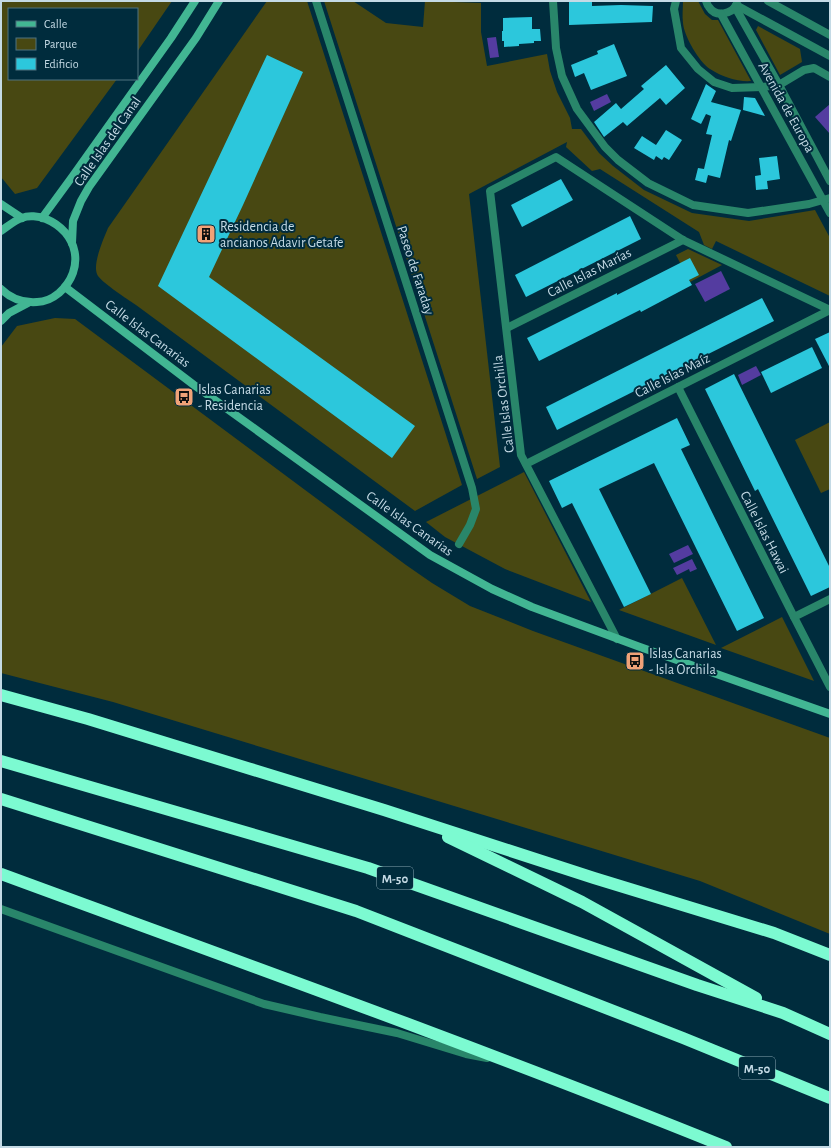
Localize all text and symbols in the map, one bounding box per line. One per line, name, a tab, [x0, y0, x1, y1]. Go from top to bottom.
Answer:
legend	[8, 8, 138, 80]
text: Calle	[44, 18, 67, 30]
text: Parque	[44, 38, 77, 50]
text: Edificio	[44, 58, 79, 70]
street label: Avenida de Europa	[755, 60, 817, 156]
street label: Calle Islas del Canal	[72, 94, 144, 189]
place label: Residencia de ancianos Adavir Getafe	[220, 220, 344, 250]
building icon: Residencia de ancianos Adavir Getafe	[195, 223, 217, 245]
street label: Paseo de Faraday	[394, 224, 436, 317]
street label: Calle Islas Marías	[545, 246, 634, 300]
street label: Calle Islas Canarias	[102, 297, 192, 370]
street label: Calle Islas Maíz	[633, 351, 712, 401]
street label: Calle Islas Orchilla	[491, 354, 517, 454]
place label: Islas Canarias - Residencia	[198, 383, 271, 413]
bus stop icon: Islas Canarias - Residencia	[173, 386, 195, 408]
street label: Calle Islas Canarias	[364, 489, 455, 559]
street label: Calle Islas Hawai	[737, 489, 791, 576]
place label: Islas Canarias - Isla Orchila	[649, 647, 722, 677]
bus stop icon: Islas Canarias - Isla Orchila	[624, 650, 646, 672]
road number: M-50	[377, 867, 413, 889]
road number: M-50	[739, 1057, 775, 1079]

